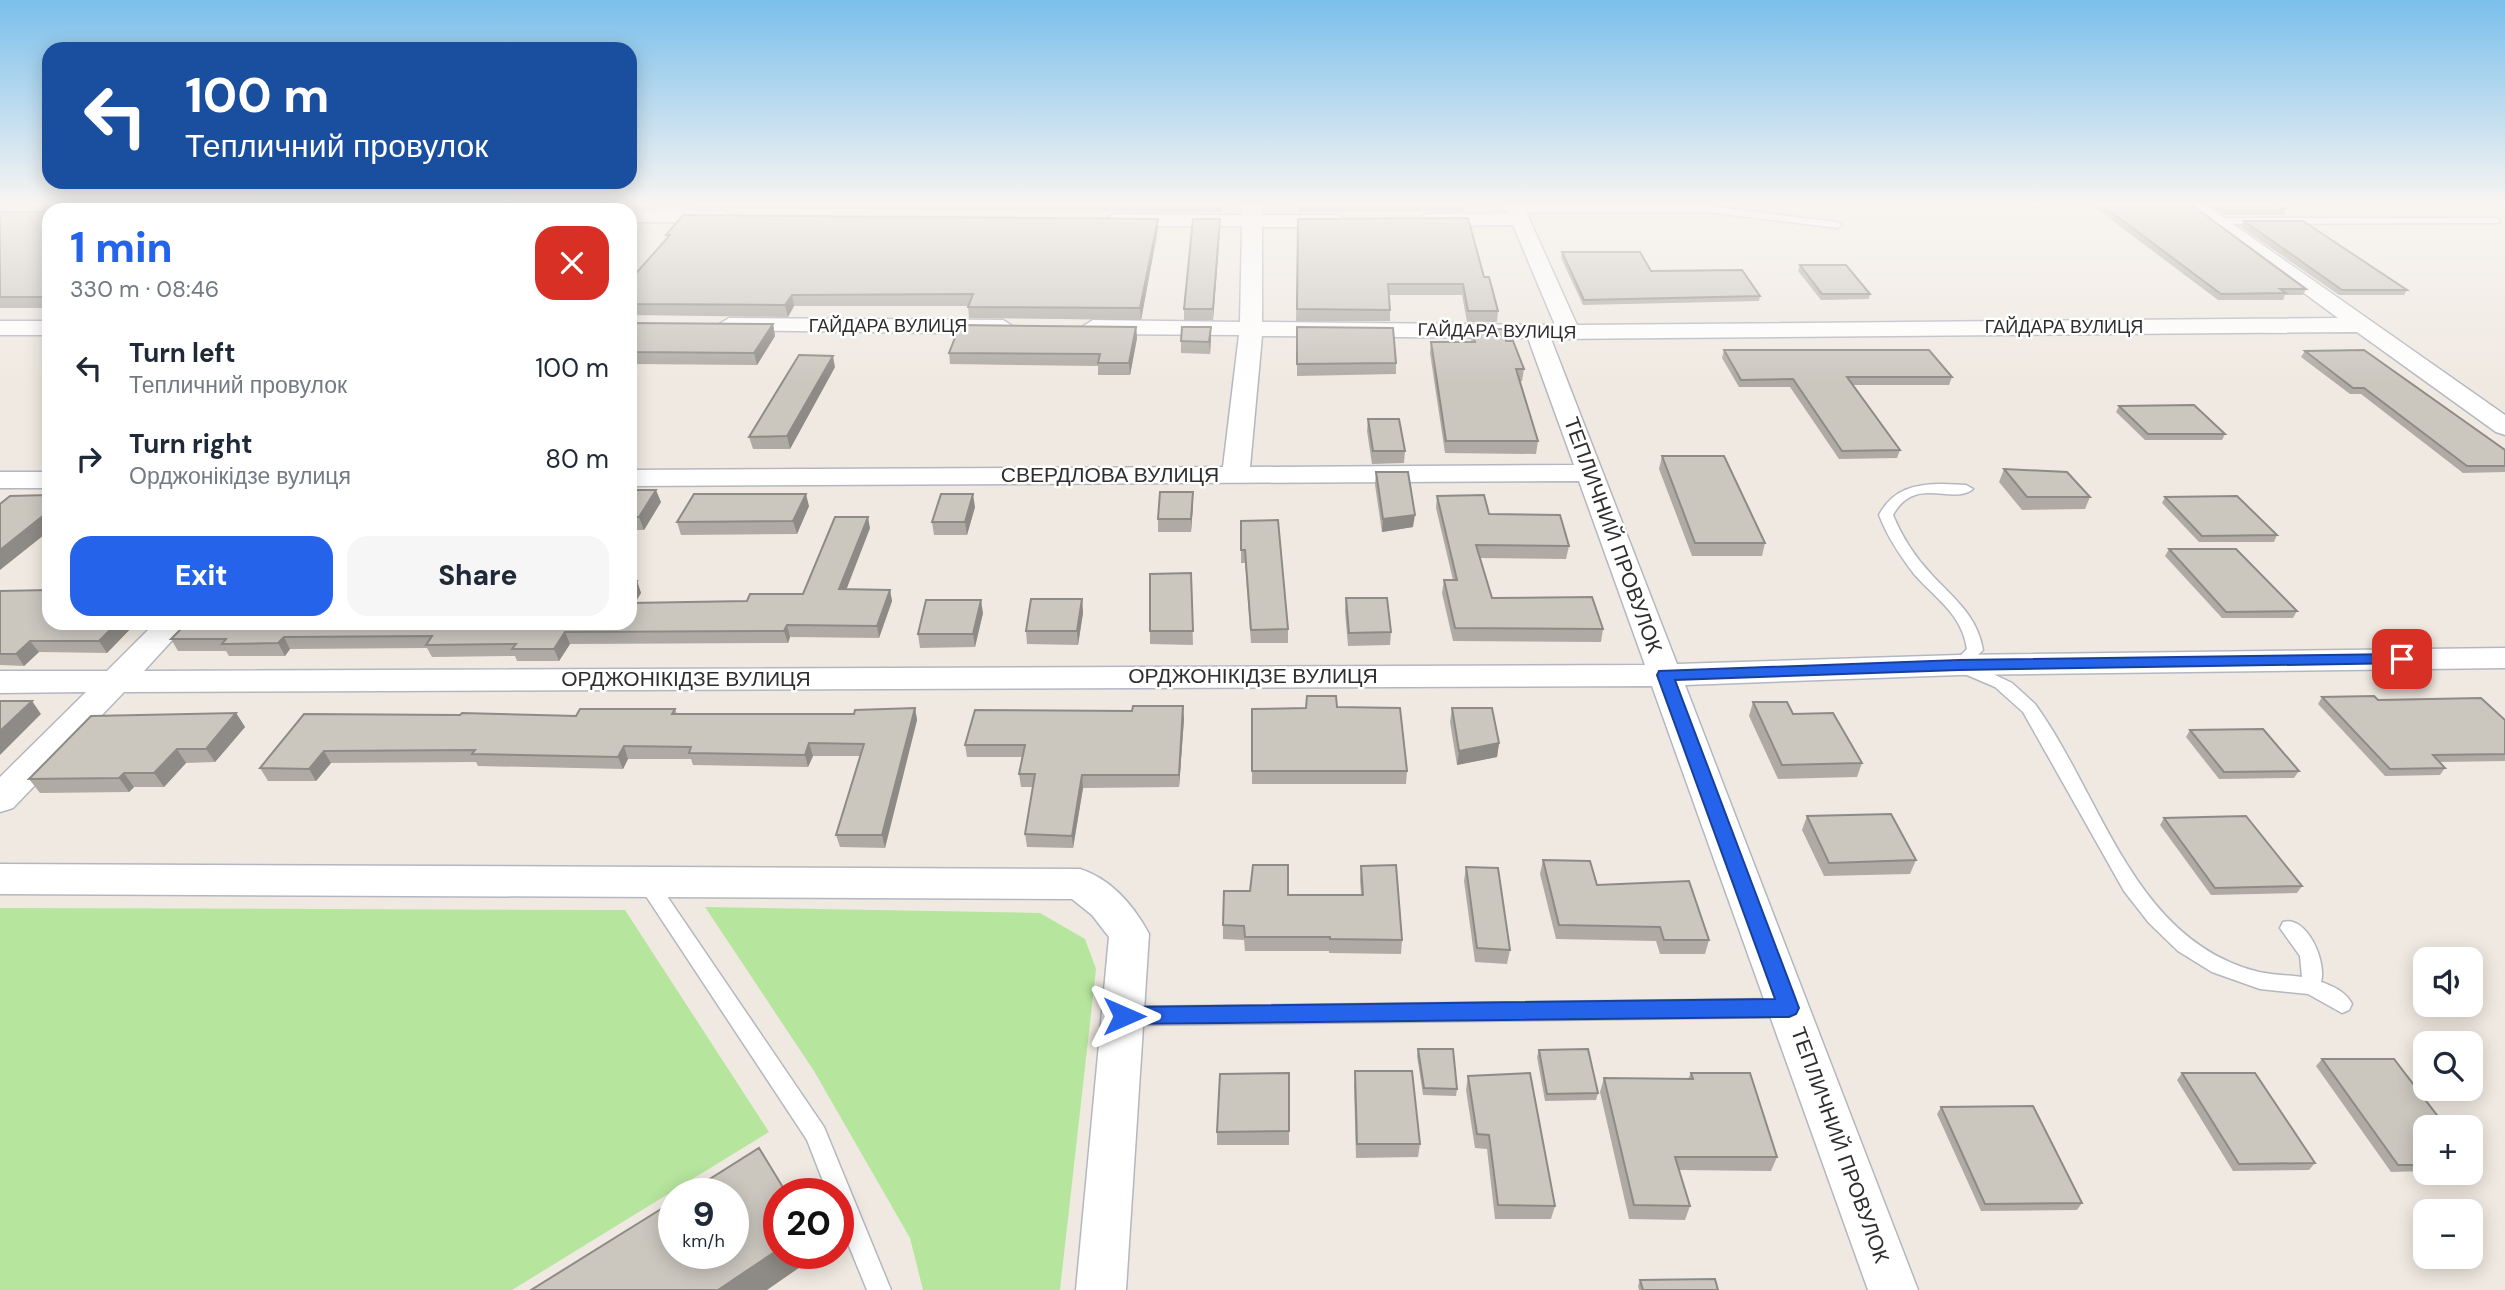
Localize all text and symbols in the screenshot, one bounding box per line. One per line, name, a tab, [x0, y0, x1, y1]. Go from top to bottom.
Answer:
text: 100 m	[185, 63, 329, 127]
icon: left	[70, 70, 161, 161]
text: Тепличний провулок	[185, 125, 488, 167]
text: 1 min	[70, 220, 173, 275]
button: close	[535, 226, 609, 300]
text: 330 m · 08:46	[70, 274, 219, 304]
street label: ГАЙДАРА ВУЛИЦЯ	[809, 314, 967, 338]
street label: ГАЙДАРА ВУЛИЦЯ	[1985, 315, 2143, 339]
street label: ГАЙДАРА ВУЛИЦЯ	[1418, 318, 1576, 344]
text: Turn left	[129, 336, 236, 370]
icon: left	[70, 349, 108, 387]
text: 100 m	[535, 351, 609, 385]
text: Тепличний провулок	[129, 370, 347, 400]
street label: ТЕПЛИЧНИЙ ПРОВУЛОК	[1557, 413, 1669, 658]
text: Turn right	[129, 427, 253, 461]
icon: right	[70, 440, 108, 478]
text: 80 m	[545, 442, 609, 476]
text: Орджонікідзе вулиця	[129, 461, 351, 491]
street label: СВЕРДЛОВА ВУЛИЦЯ	[1001, 461, 1219, 489]
button: Exit	[70, 536, 333, 616]
button: Share	[347, 536, 609, 616]
pin	[2372, 629, 2432, 689]
icon: arrive	[2383, 640, 2421, 678]
street label: ОРДЖОНІКІДЗЕ ВУЛИЦЯ	[1128, 662, 1378, 690]
street label: ОРДЖОНІКІДЗЕ ВУЛИЦЯ	[561, 665, 811, 693]
map controls	[2413, 947, 2483, 1269]
button: sound	[2413, 947, 2483, 1017]
position arrow	[1087, 979, 1161, 1053]
street label: ТЕПЛИЧНИЙ ПРОВУЛОК	[1784, 1023, 1896, 1268]
button: search	[2413, 1031, 2483, 1101]
button: +	[2413, 1115, 2483, 1185]
speed limit sign: 20	[763, 1178, 854, 1269]
text: 9	[692, 1191, 715, 1237]
button: −	[2413, 1199, 2483, 1269]
text: km/h	[682, 1229, 725, 1253]

